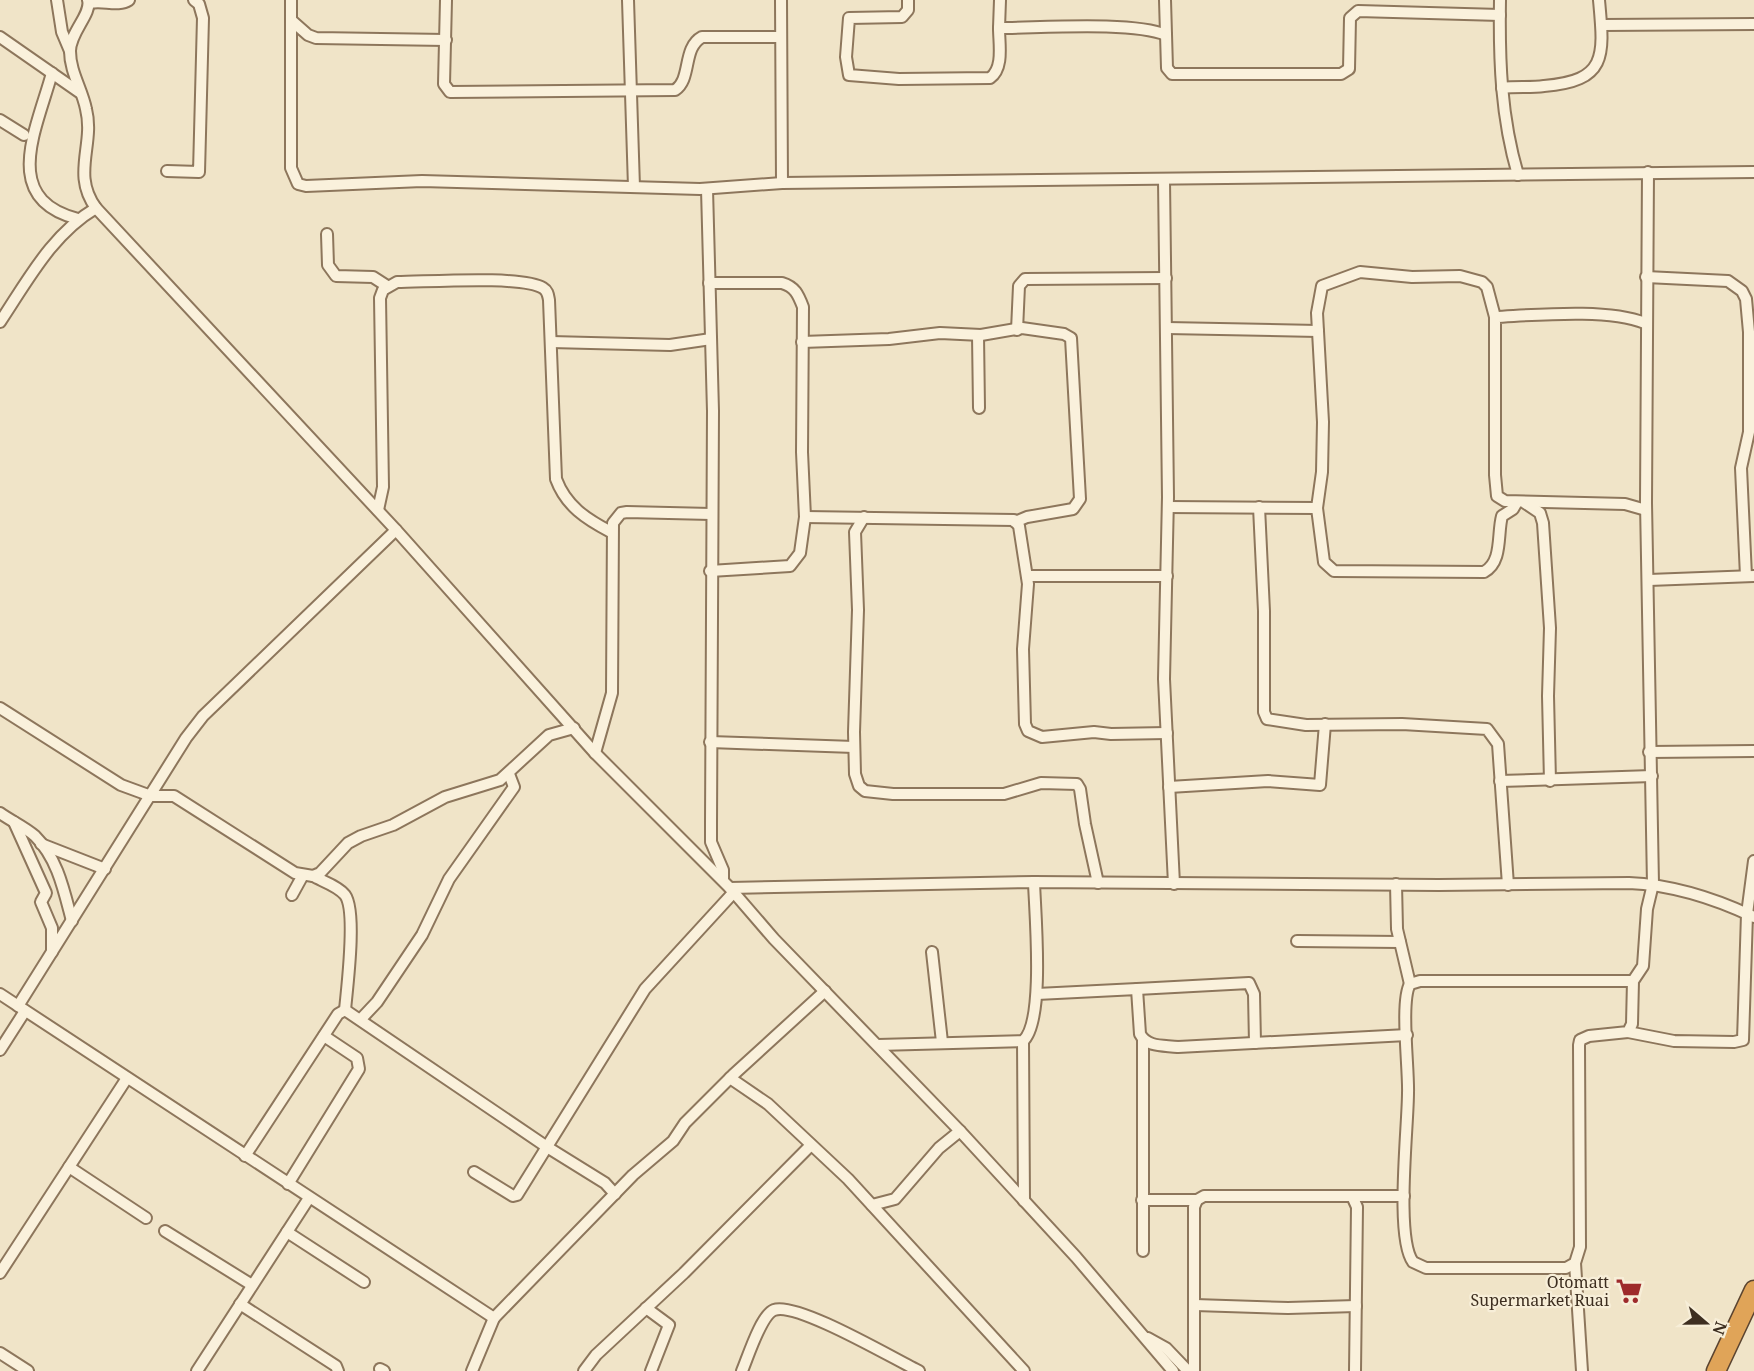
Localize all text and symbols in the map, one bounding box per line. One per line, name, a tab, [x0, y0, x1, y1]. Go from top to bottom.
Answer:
place label: Otomatt Supermarket Ruai	[1470, 1271, 1609, 1311]
supermarket icon: Otomatt Supermarket Ruai	[1614, 1276, 1644, 1306]
north arrow	[1676, 1293, 1736, 1353]
text: N	[1707, 1318, 1733, 1338]

